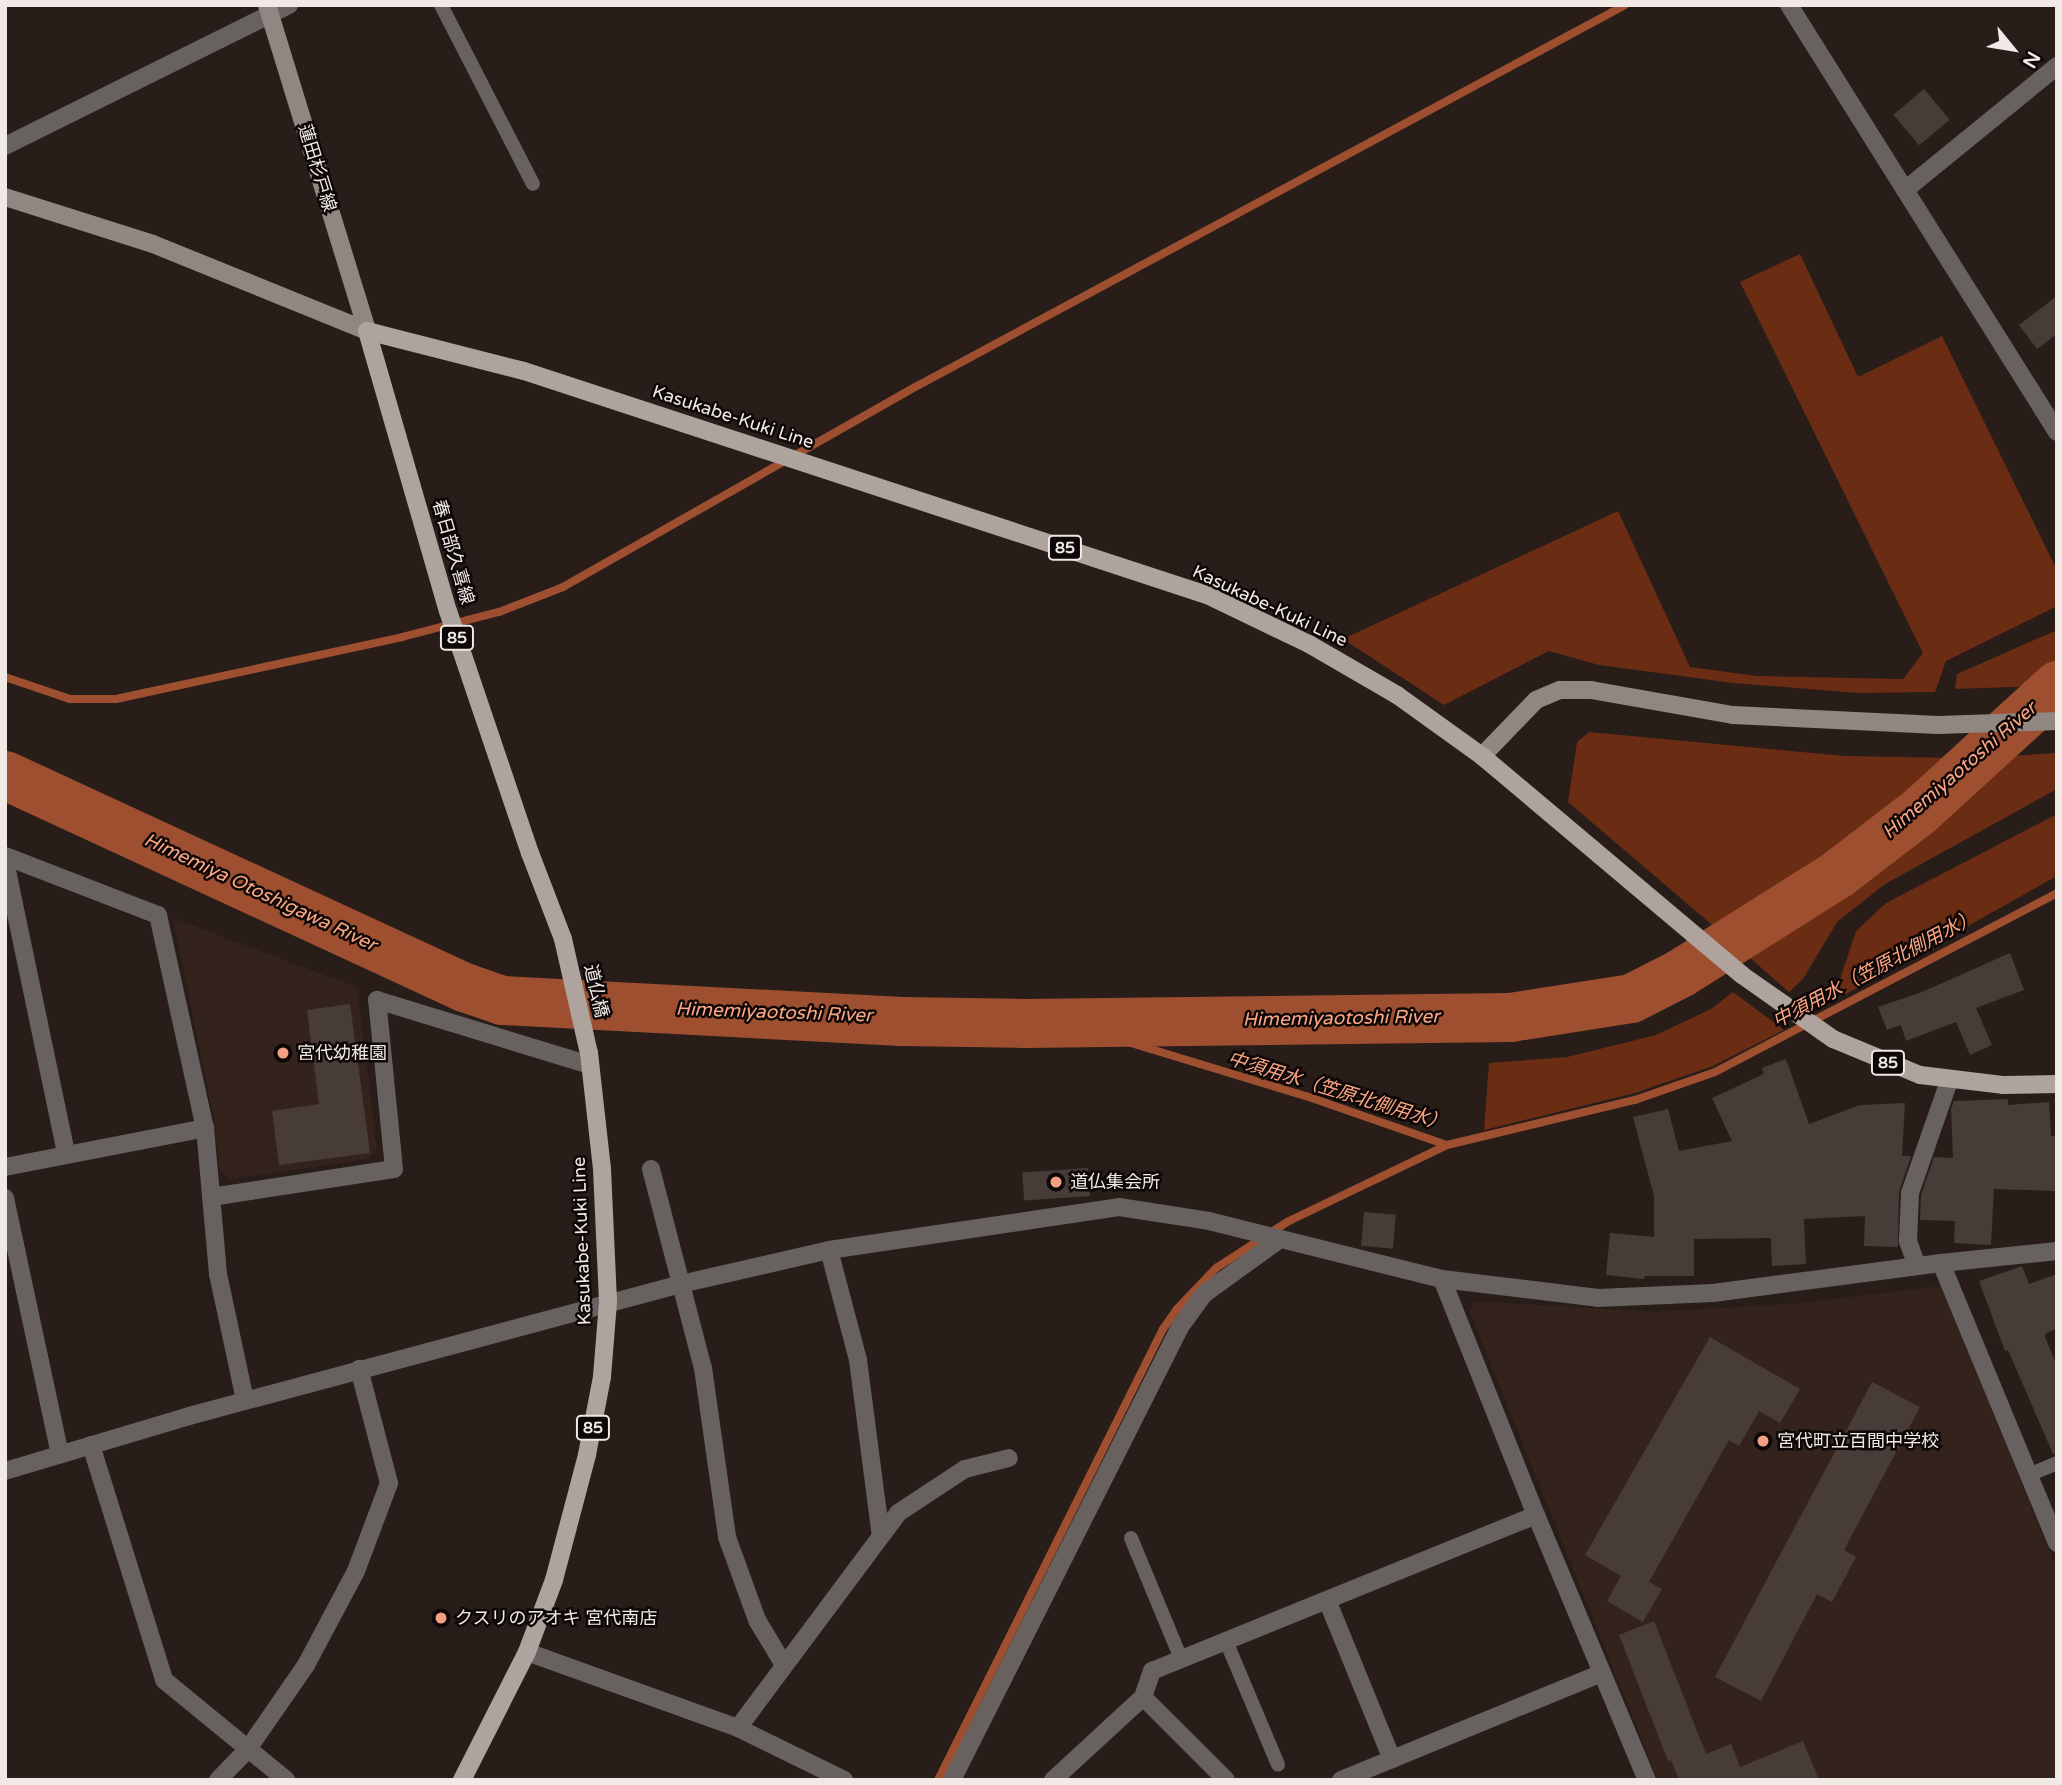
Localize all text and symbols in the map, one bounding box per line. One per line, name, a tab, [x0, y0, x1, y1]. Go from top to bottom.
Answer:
north arrow	[1978, 14, 2048, 84]
text: N	[2018, 47, 2045, 72]
street label: 蓮田杉戸線	[294, 122, 340, 214]
street label: Kasukabe-Kuki Line	[650, 381, 816, 453]
street label: 春日部久喜線	[428, 497, 478, 607]
road number: 85	[1048, 536, 1082, 561]
street label: Kasukabe-Kuki Line	[1189, 561, 1351, 651]
road number: 85	[440, 625, 475, 650]
water label: Himemiyaotoshi River	[1878, 698, 2042, 844]
water label: Himemiya Otoshigawa River	[140, 829, 380, 957]
water label: 中須用水（笠原北側用水）	[1769, 906, 1981, 1034]
street label: 道仏橋	[579, 962, 613, 1020]
water label: Himemiyaotoshi River	[675, 998, 873, 1028]
water label: Himemiyaotoshi River	[1242, 1006, 1440, 1032]
place label: 宮代幼稚園	[297, 1042, 387, 1064]
marker: 宮代幼稚園	[275, 1045, 291, 1061]
water label: 中須用水（笠原北側用水）	[1225, 1048, 1449, 1136]
road number: 85	[1870, 1050, 1906, 1076]
street label: Kasukabe-Kuki Line	[568, 1156, 596, 1326]
place label: 道仏集会所	[1070, 1171, 1160, 1193]
marker: 道仏集会所	[1048, 1174, 1064, 1190]
road number: 85	[576, 1416, 610, 1440]
place label: 宮代町立百間中学校	[1777, 1430, 1939, 1452]
marker: 宮代町立百間中学校	[1755, 1433, 1771, 1449]
place label: クスリのアオキ 宮代南店	[455, 1607, 658, 1629]
marker: クスリのアオキ 宮代南店	[433, 1610, 449, 1626]

